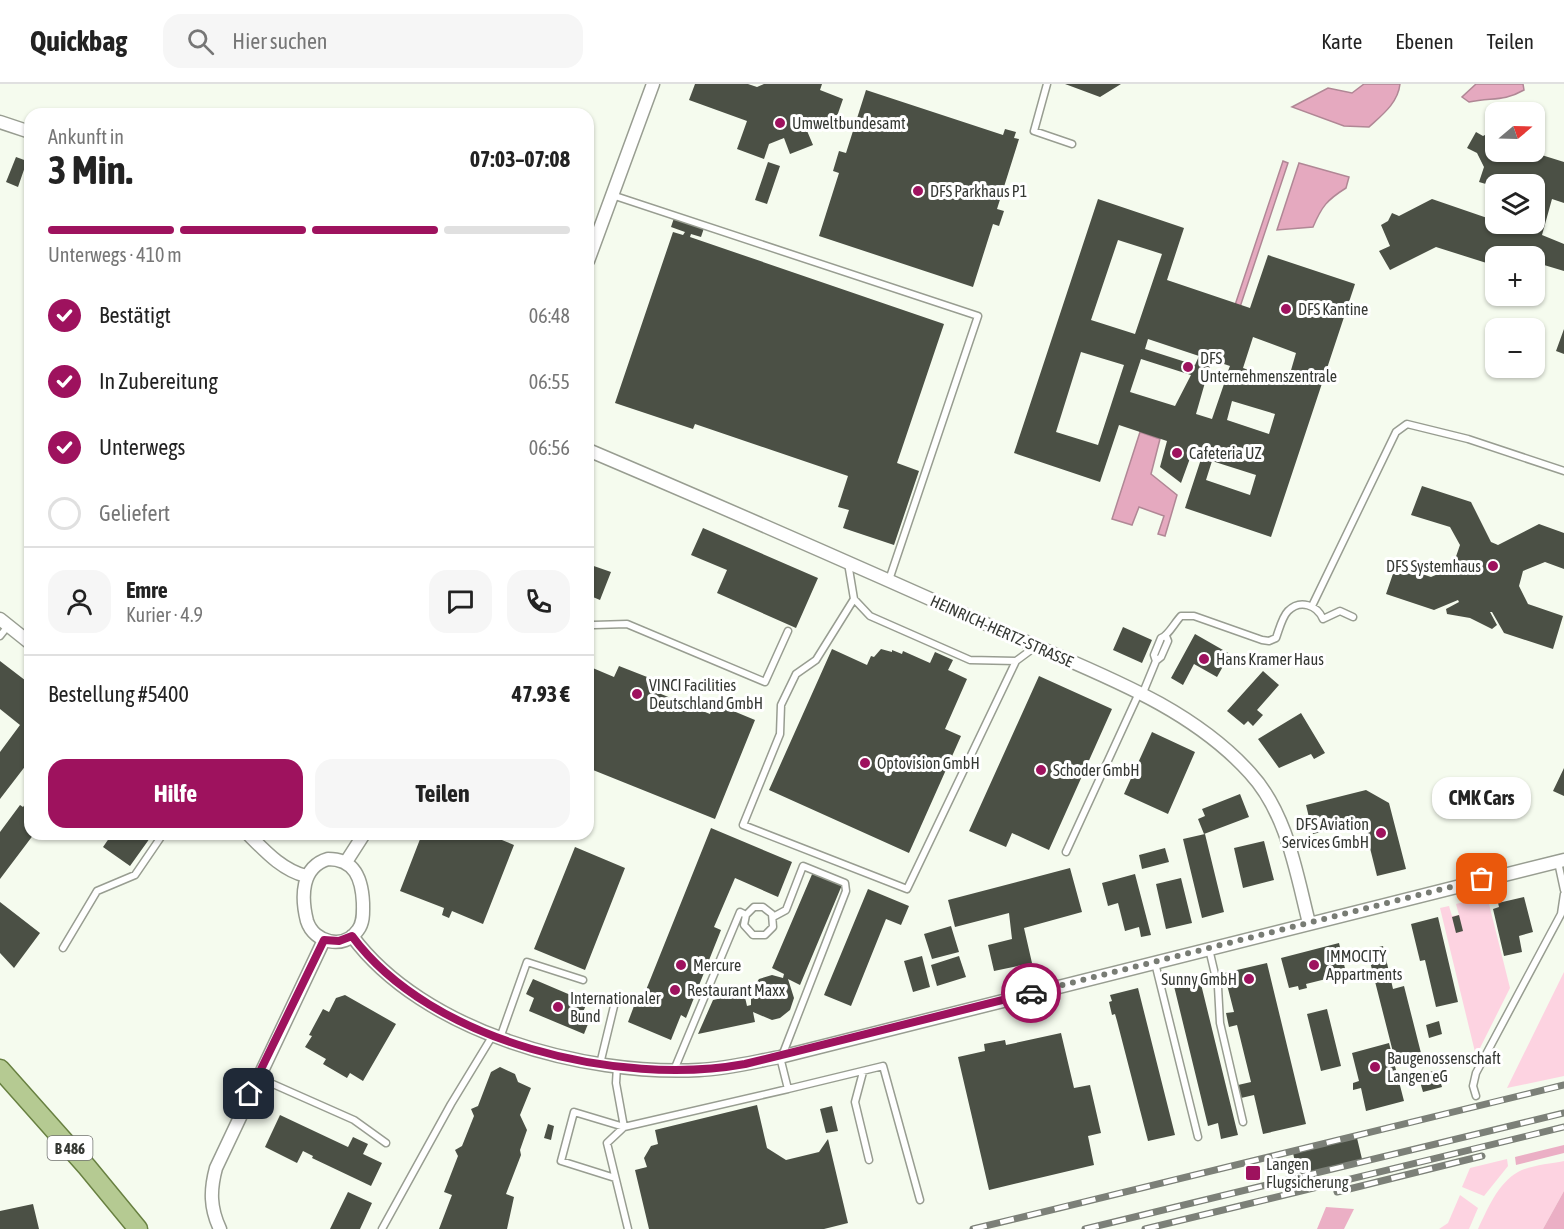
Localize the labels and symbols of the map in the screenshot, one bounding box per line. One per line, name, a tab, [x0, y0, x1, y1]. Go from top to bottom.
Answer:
north arrow	[1485, 102, 1545, 162]
place label: Umweltbundesamt	[792, 114, 906, 132]
marker: Umweltbundesamt	[773, 116, 787, 130]
place label: DFS Parkhaus P1	[930, 182, 1027, 200]
marker: DFS Parkhaus P1	[911, 184, 925, 198]
place label: DFS Kantine	[1298, 300, 1368, 318]
marker: DFS Kantine	[1279, 302, 1293, 316]
place label: DFS Unternehmenszentrale	[1200, 349, 1337, 385]
marker: DFS Unternehmenszentrale	[1181, 360, 1195, 374]
place label: Cafeteria UZ	[1189, 444, 1262, 462]
marker: Cafeteria UZ	[1170, 446, 1184, 460]
place label: DFS Systemhaus	[1386, 557, 1481, 576]
marker: DFS Systemhaus	[1486, 559, 1500, 573]
street label: HEINRICH-HERTZ-STRASSE	[928, 591, 1076, 671]
place label: Hans Kramer Haus	[1216, 650, 1324, 668]
marker: Hans Kramer Haus	[1197, 652, 1211, 666]
place label: VINCI Facilities Deutschland GmbH	[649, 676, 763, 712]
marker: VINCI Facilities Deutschland GmbH	[630, 687, 644, 701]
place label: Optovision GmbH	[877, 754, 980, 773]
marker: Optovision GmbH	[858, 756, 872, 770]
place label: Schoder GmbH	[1053, 761, 1140, 779]
marker: Schoder GmbH	[1034, 763, 1048, 777]
callout: CMK Cars	[1432, 777, 1532, 819]
place label: DFS Aviation Services GmbH	[1282, 815, 1369, 851]
marker: DFS Aviation Services GmbH	[1374, 826, 1388, 840]
pin	[1456, 853, 1507, 904]
place label: IMMOCITY Appartments	[1326, 947, 1403, 984]
place label: Mercure	[693, 956, 741, 974]
marker: Mercure	[674, 958, 688, 972]
marker: IMMOCITY Appartments	[1307, 958, 1321, 972]
courier	[1001, 963, 1061, 1023]
place label: Sunny GmbH	[1161, 970, 1237, 989]
marker: Sunny GmbH	[1242, 972, 1256, 986]
place label: Restaurant Maxx	[687, 981, 786, 999]
marker: Restaurant Maxx	[668, 983, 682, 997]
place label: Internationaler Bund	[570, 989, 661, 1025]
marker: Internationaler Bund	[551, 1000, 565, 1014]
place label: Baugenossenschaft Langen eG	[1387, 1049, 1501, 1086]
marker: Baugenossenschaft Langen eG	[1368, 1060, 1382, 1074]
pin	[223, 1068, 274, 1119]
road number: B 486	[48, 1136, 92, 1160]
place label: Langen Flugsicherung	[1266, 1155, 1349, 1192]
marker: Langen Flugsicherung	[1244, 1164, 1262, 1182]

